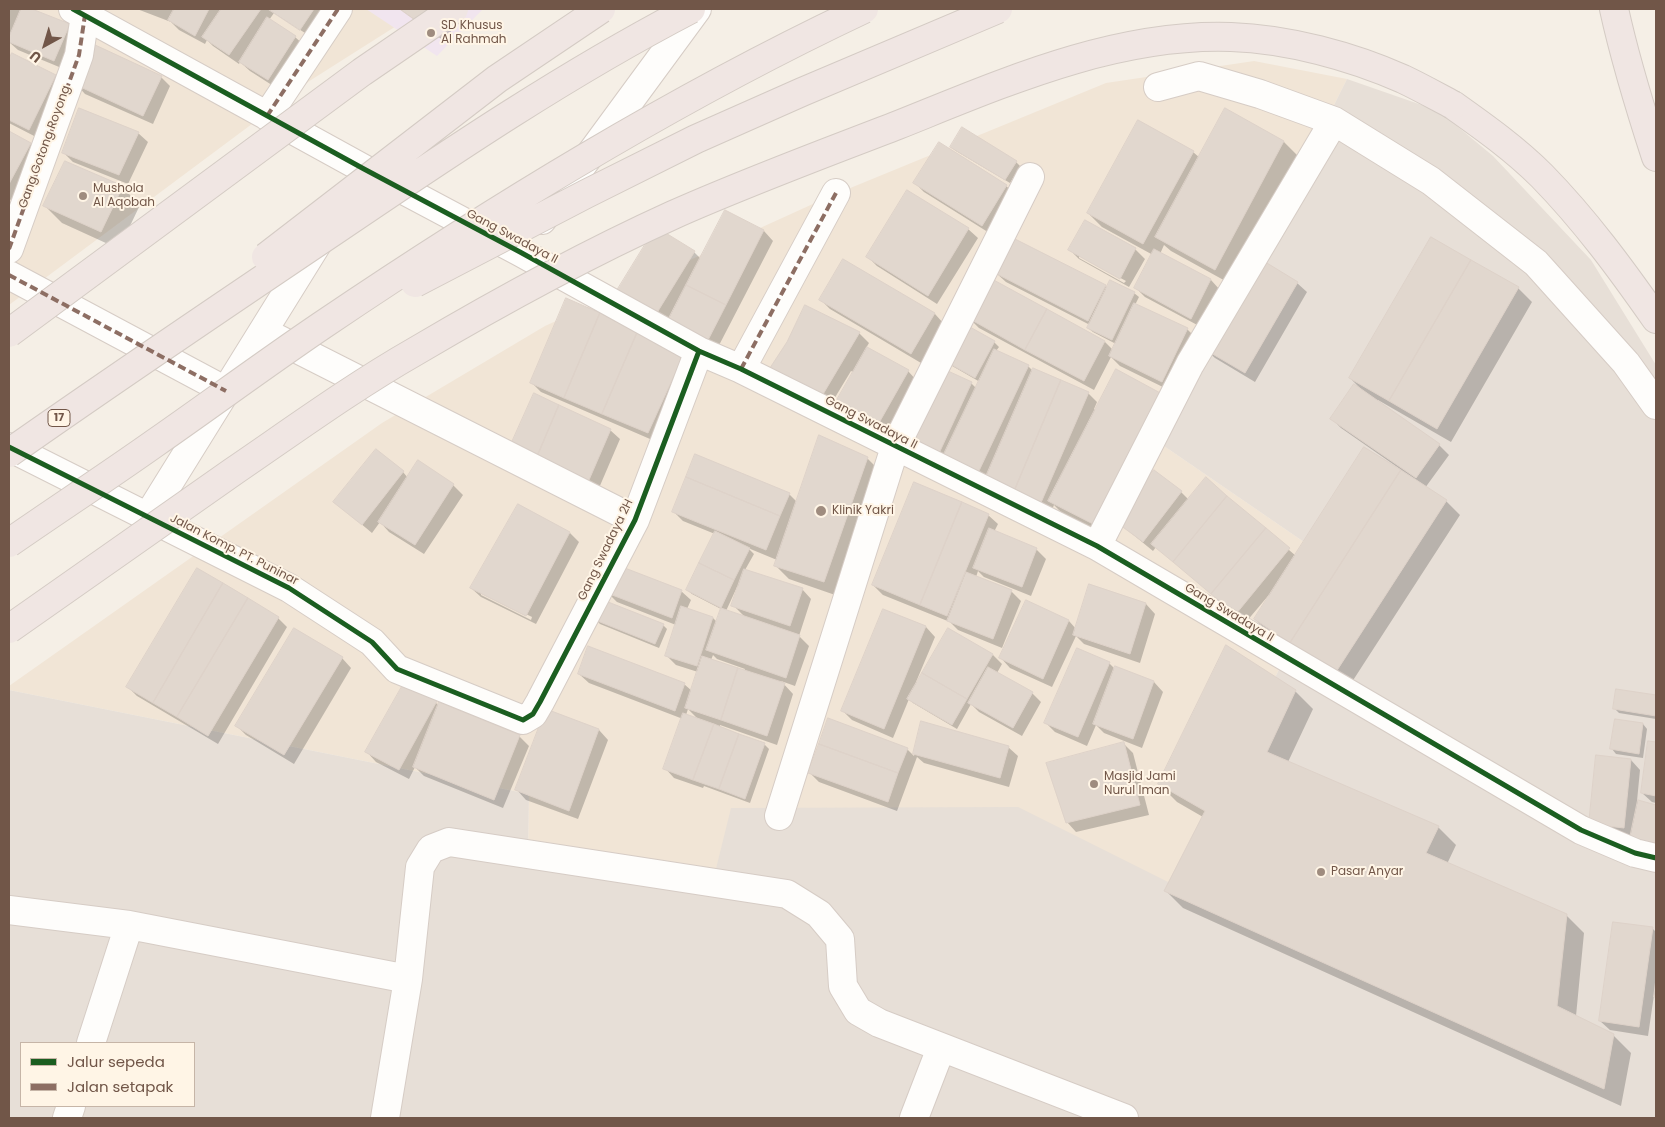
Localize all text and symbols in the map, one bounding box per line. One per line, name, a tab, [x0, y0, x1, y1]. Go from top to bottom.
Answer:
place label: SD Khusus Al Rahmah	[441, 19, 506, 47]
north arrow	[20, 20, 70, 70]
marker: SD Khusus Al Rahmah	[425, 27, 437, 39]
text: U	[25, 46, 46, 68]
street label: Gang Gotong Royong	[16, 84, 74, 210]
place label: Mushola Al Aqobah	[93, 182, 155, 210]
marker: Mushola Al Aqobah	[77, 190, 89, 202]
street label: Gang Swadaya II	[464, 207, 560, 267]
street label: Gang Swadaya II	[822, 394, 920, 452]
road number: 17	[48, 409, 70, 426]
street label: Gang Swadaya 2H	[575, 497, 637, 603]
marker: Klinik Yakri	[814, 504, 828, 518]
place label: Klinik Yakri	[832, 504, 894, 518]
street label: Jalan Komp. PT. Puninar	[167, 511, 301, 589]
street label: Gang Swadaya II	[1182, 581, 1276, 645]
place label: Masjid Jami Nurul Iman	[1104, 770, 1176, 798]
marker: Masjid Jami Nurul Iman	[1088, 778, 1100, 790]
place label: Pasar Anyar	[1331, 865, 1403, 879]
marker: Pasar Anyar	[1315, 866, 1327, 878]
legend	[20, 1042, 195, 1107]
text: Jalur sepeda	[67, 1051, 165, 1072]
text: Jalan setapak	[67, 1076, 173, 1097]

